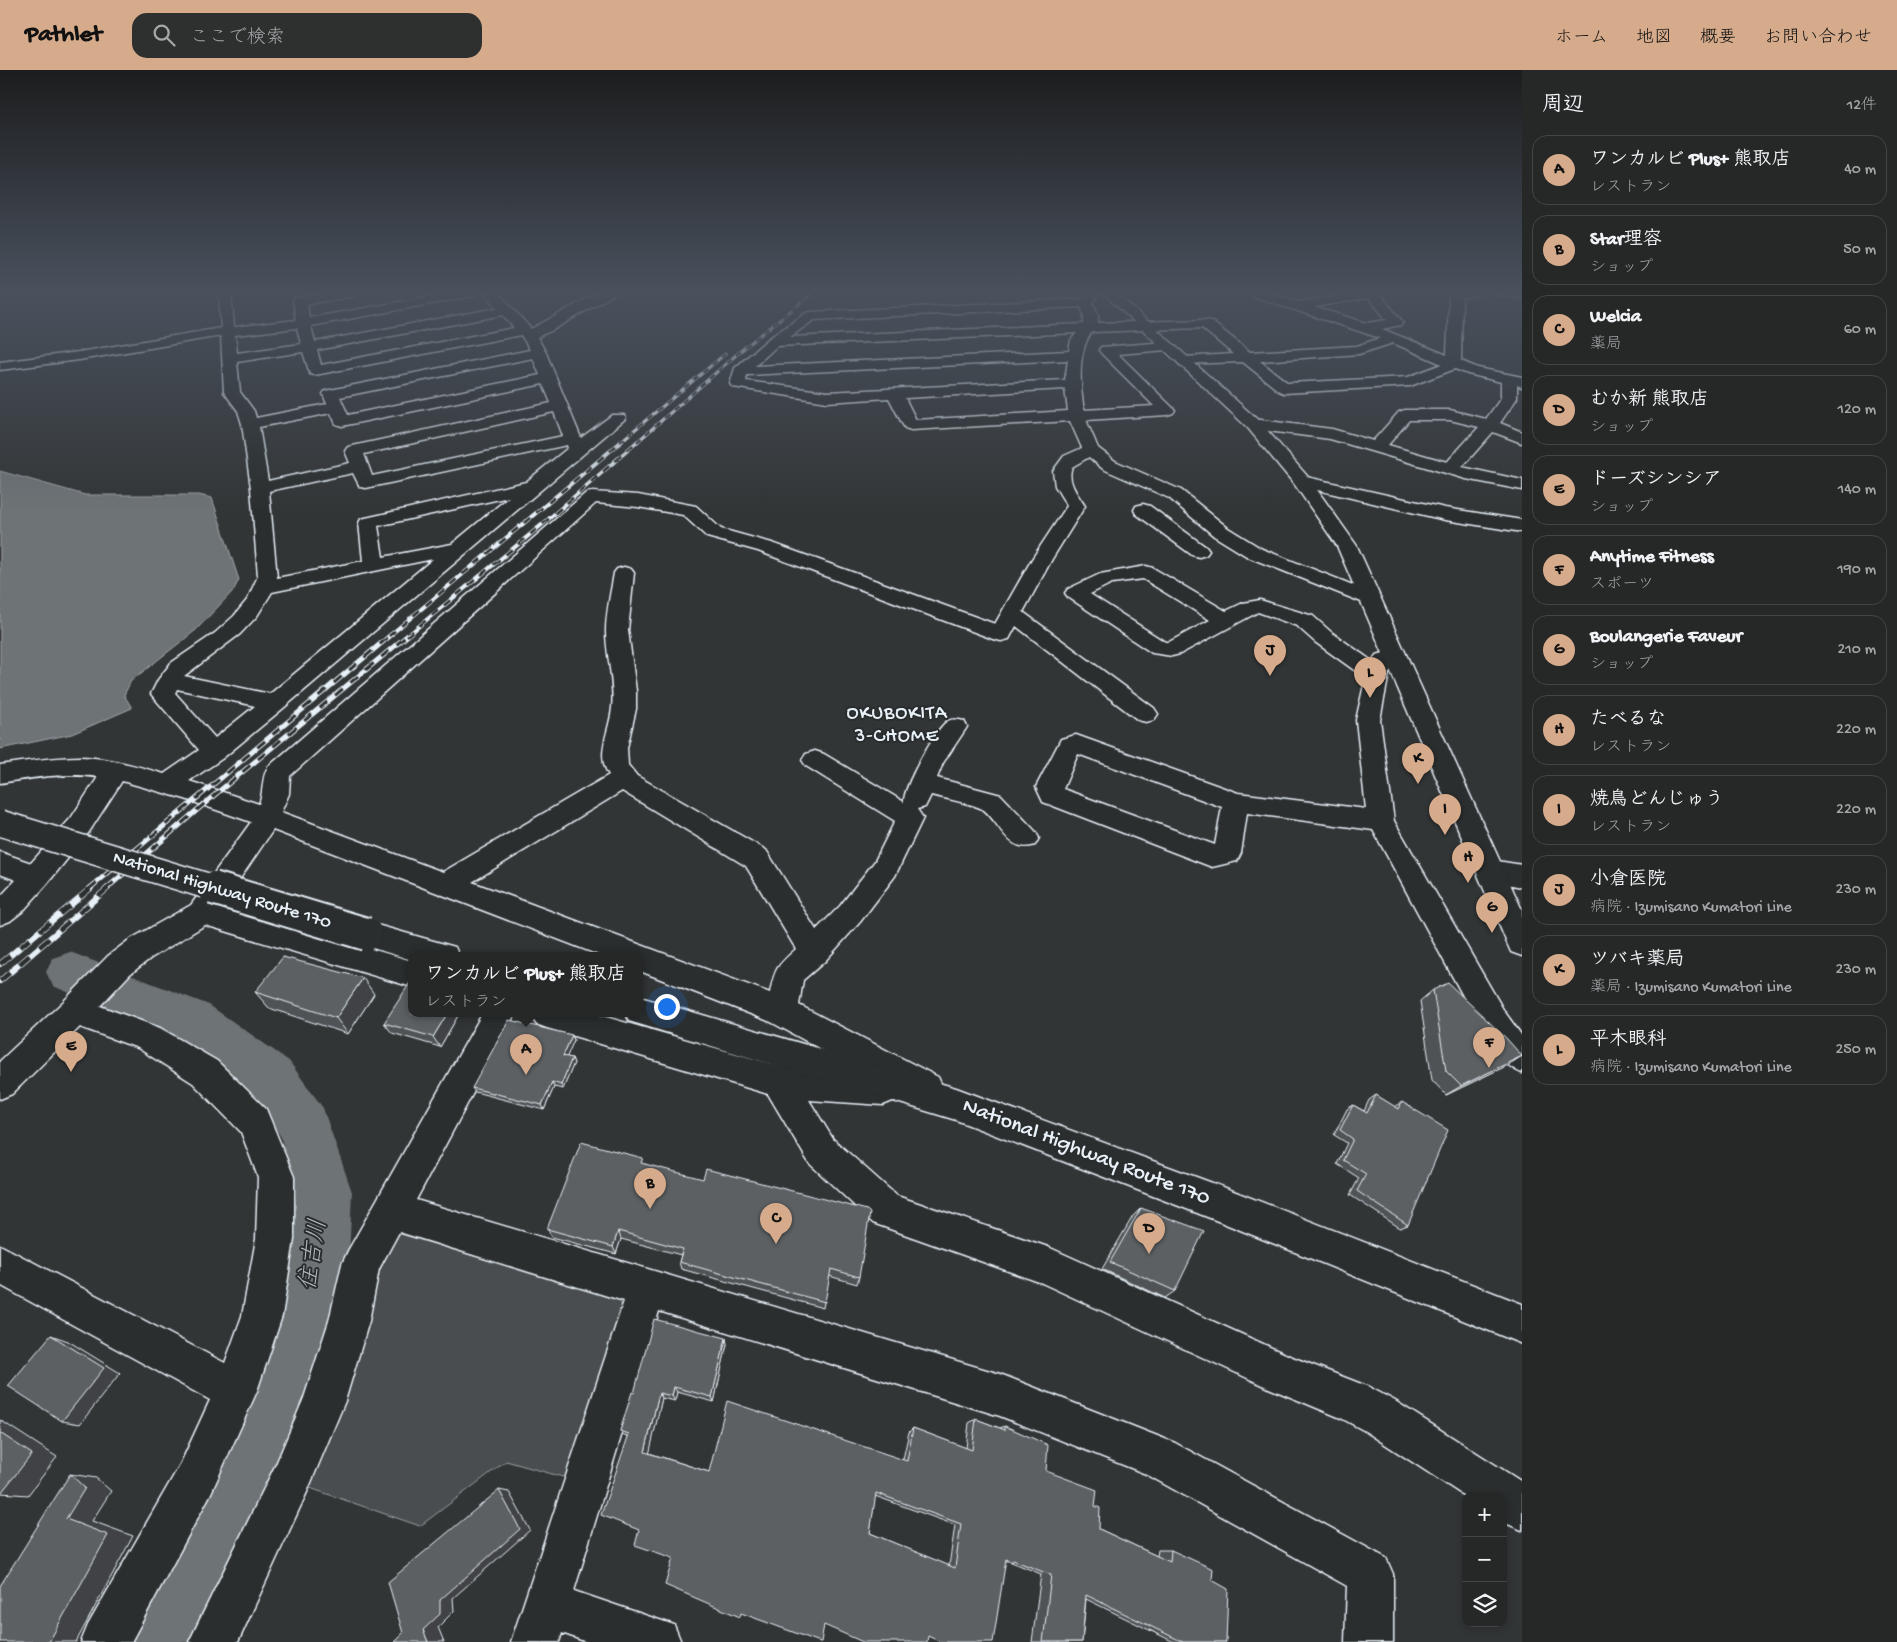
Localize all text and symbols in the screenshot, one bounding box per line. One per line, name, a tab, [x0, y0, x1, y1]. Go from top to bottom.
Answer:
search box	[132, 13, 482, 58]
text: Pathlet	[25, 21, 102, 50]
icon: search	[150, 21, 178, 49]
text: ここで検索	[190, 27, 285, 50]
text: ホーム	[1555, 28, 1608, 49]
text: 地図	[1636, 28, 1672, 49]
text: 概要	[1700, 28, 1736, 49]
text: お問い合わせ	[1764, 28, 1872, 49]
text: 周辺	[1542, 94, 1584, 119]
text: 12件	[1847, 97, 1877, 116]
text: ワンカルビ Plus+ 熊取店	[1590, 149, 1790, 172]
text: A	[1554, 161, 1564, 180]
text: 40 m	[1844, 161, 1876, 180]
text: レストラン	[1590, 179, 1671, 198]
text: Star理容	[1590, 229, 1662, 252]
text: B	[1555, 241, 1563, 260]
text: 50 m	[1843, 241, 1876, 260]
text: ショップ	[1590, 259, 1653, 278]
text: Welcia	[1590, 306, 1641, 329]
text: C	[1555, 321, 1563, 340]
text: 60 m	[1844, 321, 1876, 340]
text: 薬局	[1590, 336, 1622, 355]
text: むか新 熊取店	[1590, 389, 1709, 412]
text: D	[1554, 401, 1564, 420]
text: 120 m	[1837, 401, 1876, 420]
text: ショップ	[1590, 419, 1653, 438]
text: ドーズシンシア	[1590, 469, 1722, 492]
text: E	[1554, 481, 1564, 500]
text: 140 m	[1838, 481, 1876, 500]
text: ショップ	[1590, 499, 1653, 518]
text: Anytime Fitness	[1590, 546, 1714, 569]
text: F	[1555, 561, 1563, 580]
text: 190 m	[1837, 561, 1876, 580]
text: スポーツ	[1590, 576, 1654, 595]
text: Boulangerie Faveur	[1590, 626, 1742, 649]
pin: J	[1254, 635, 1286, 676]
text: G	[1554, 641, 1564, 660]
text: 210 m	[1837, 641, 1876, 660]
text: ショップ	[1590, 656, 1653, 675]
pin: L	[1354, 657, 1386, 698]
district label: OKUBOKITA 3-CHOME	[846, 703, 948, 749]
text: たべるな	[1590, 709, 1666, 732]
text: H	[1554, 721, 1564, 740]
text: 220 m	[1836, 721, 1876, 740]
text: レストラン	[1590, 739, 1671, 758]
pin: K	[1402, 743, 1434, 784]
text: 焼鳥どんじゅう	[1590, 789, 1724, 812]
pin: I	[1429, 794, 1461, 835]
text: I	[1557, 801, 1561, 820]
text: 220 m	[1836, 801, 1876, 820]
text: レストラン	[1590, 819, 1671, 838]
pin: H	[1452, 842, 1484, 883]
street label: National Highway Route 170	[110, 847, 334, 935]
text: 小倉医院	[1590, 869, 1666, 892]
text: J	[1555, 881, 1563, 900]
text: 230 m	[1836, 881, 1876, 900]
pin: G	[1476, 892, 1508, 933]
text: 病院 · Izumisano Kumatori Line	[1590, 899, 1792, 918]
text: ツバキ薬局	[1590, 949, 1685, 972]
popup	[408, 952, 643, 1017]
text: K	[1555, 961, 1563, 980]
text: 230 m	[1836, 961, 1876, 980]
text: ワンカルビ Plus+ 熊取店	[425, 964, 626, 987]
text: 薬局 · Izumisano Kumatori Line	[1590, 979, 1792, 998]
text: レストラン	[425, 994, 507, 1013]
your location	[654, 994, 680, 1020]
pin: F	[1473, 1027, 1505, 1068]
text: 平木眼科	[1590, 1029, 1666, 1052]
pin: E	[55, 1031, 87, 1072]
pin: A	[510, 1034, 542, 1075]
text: L	[1556, 1041, 1562, 1060]
text: 250 m	[1836, 1041, 1876, 1060]
text: 病院 · Izumisano Kumatori Line	[1590, 1059, 1792, 1078]
street label: National Highway Route 170	[959, 1094, 1213, 1212]
pin: B	[634, 1168, 666, 1209]
pin: C	[760, 1203, 792, 1244]
pin: D	[1133, 1213, 1165, 1254]
water label: 住吉川	[294, 1217, 335, 1293]
map controls	[1462, 1492, 1507, 1627]
button: +	[1462, 1492, 1507, 1537]
button: −	[1462, 1537, 1507, 1582]
button: layers	[1462, 1582, 1507, 1627]

